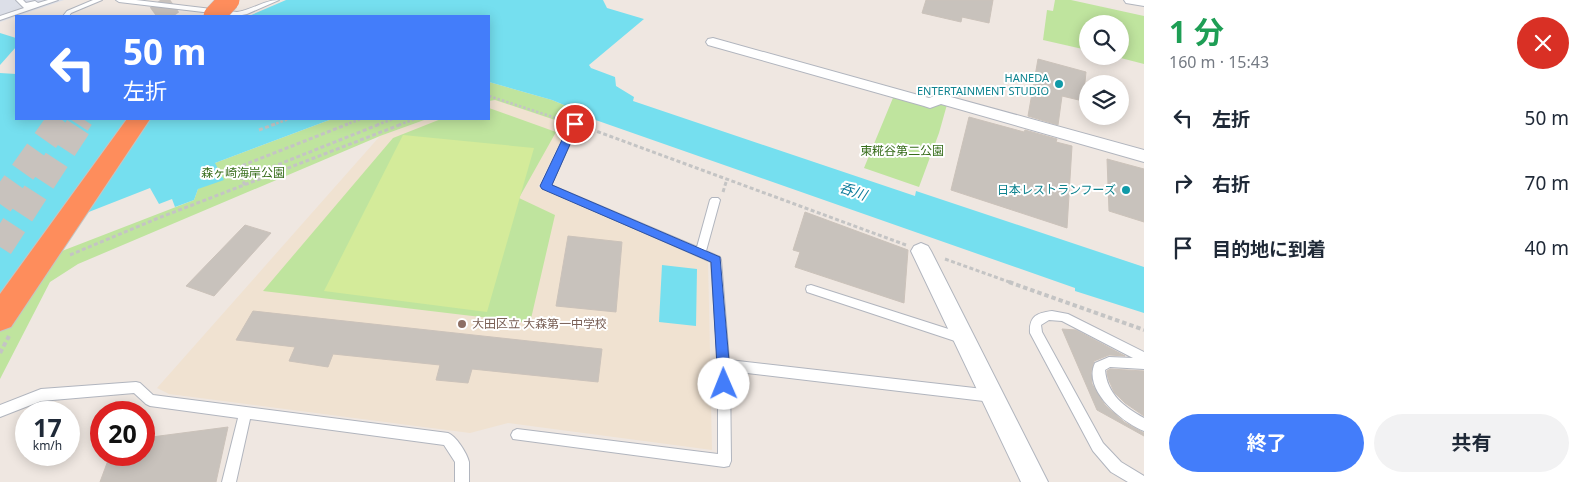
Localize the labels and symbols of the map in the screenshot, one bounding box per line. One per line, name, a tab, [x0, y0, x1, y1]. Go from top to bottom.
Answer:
place label: HANEDA ENTERTAINMENT STUDIO	[917, 70, 1050, 98]
marker: HANEDA ENTERTAINMENT STUDIO	[1053, 78, 1065, 90]
pin	[554, 103, 596, 145]
park label: 東糀谷第二公園	[860, 142, 944, 159]
park label: 森ヶ崎海岸公園	[201, 164, 285, 181]
water label: 呑川	[837, 177, 871, 205]
place label: 日本レストランフーズ	[997, 181, 1116, 198]
marker: 日本レストランフーズ	[1120, 184, 1132, 196]
place label: 大田区立 大森第一中学校	[472, 315, 607, 332]
marker: 大田区立 大森第一中学校	[456, 318, 468, 330]
position arrow	[697, 357, 749, 409]
speed limit sign: 20	[90, 401, 155, 466]

